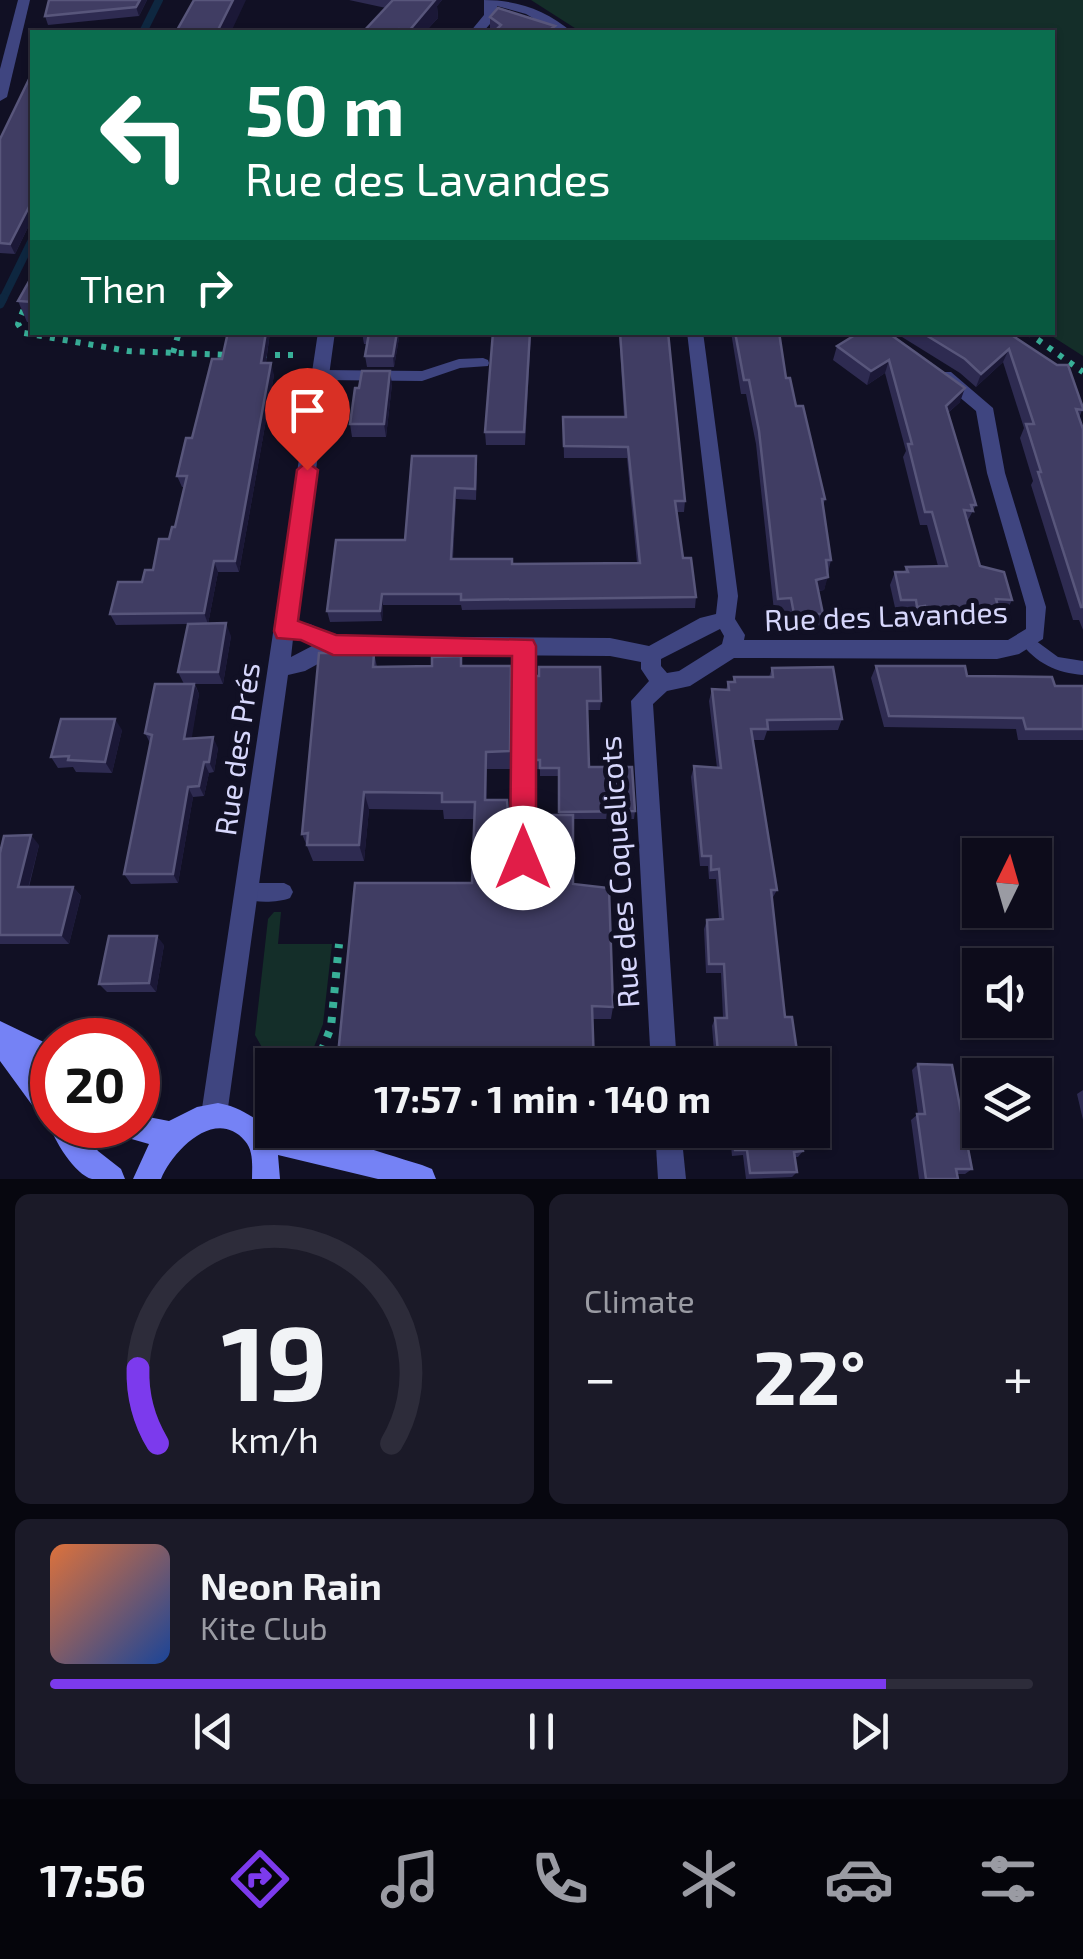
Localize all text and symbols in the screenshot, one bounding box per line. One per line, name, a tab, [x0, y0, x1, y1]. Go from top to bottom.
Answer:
text: 50 m	[245, 66, 405, 150]
icon: left	[80, 70, 210, 200]
text: Rue des Lavandes	[245, 151, 611, 205]
icon: right	[187, 260, 242, 315]
text: Then	[80, 265, 167, 311]
pin	[265, 368, 350, 471]
icon: arrive	[280, 383, 335, 438]
street label: Rue des Lavandes	[764, 593, 1008, 637]
street label: Rue des Prés	[206, 660, 266, 838]
street label: Rue des Coquelicots	[591, 735, 645, 1009]
position arrow	[471, 806, 575, 910]
north arrow	[962, 838, 1052, 928]
map controls	[962, 838, 1052, 1148]
button: sound	[962, 948, 1052, 1038]
speed limit sign: 20	[30, 1018, 160, 1148]
button: layers	[962, 1058, 1052, 1148]
text: 17:57 · 1 min · 140 m	[374, 1075, 711, 1121]
text: Climate	[584, 1281, 695, 1319]
text: 19	[221, 1297, 328, 1422]
text: 22°	[753, 1330, 866, 1420]
text: −	[584, 1343, 616, 1409]
text: +	[1003, 1343, 1033, 1409]
text: km/h	[230, 1417, 319, 1460]
text: Neon Rain	[200, 1562, 382, 1608]
text: Kite Club	[200, 1608, 328, 1646]
icon: previous	[186, 1704, 241, 1759]
icon: pause	[514, 1704, 569, 1759]
icon: next	[842, 1704, 897, 1759]
icon: directions	[225, 1844, 295, 1914]
icon: music	[375, 1844, 445, 1914]
icon: phone	[525, 1844, 595, 1914]
icon: climate	[674, 1844, 744, 1914]
icon: car	[824, 1844, 894, 1914]
icon: filters	[973, 1844, 1043, 1914]
text: 17:56	[40, 1852, 146, 1906]

